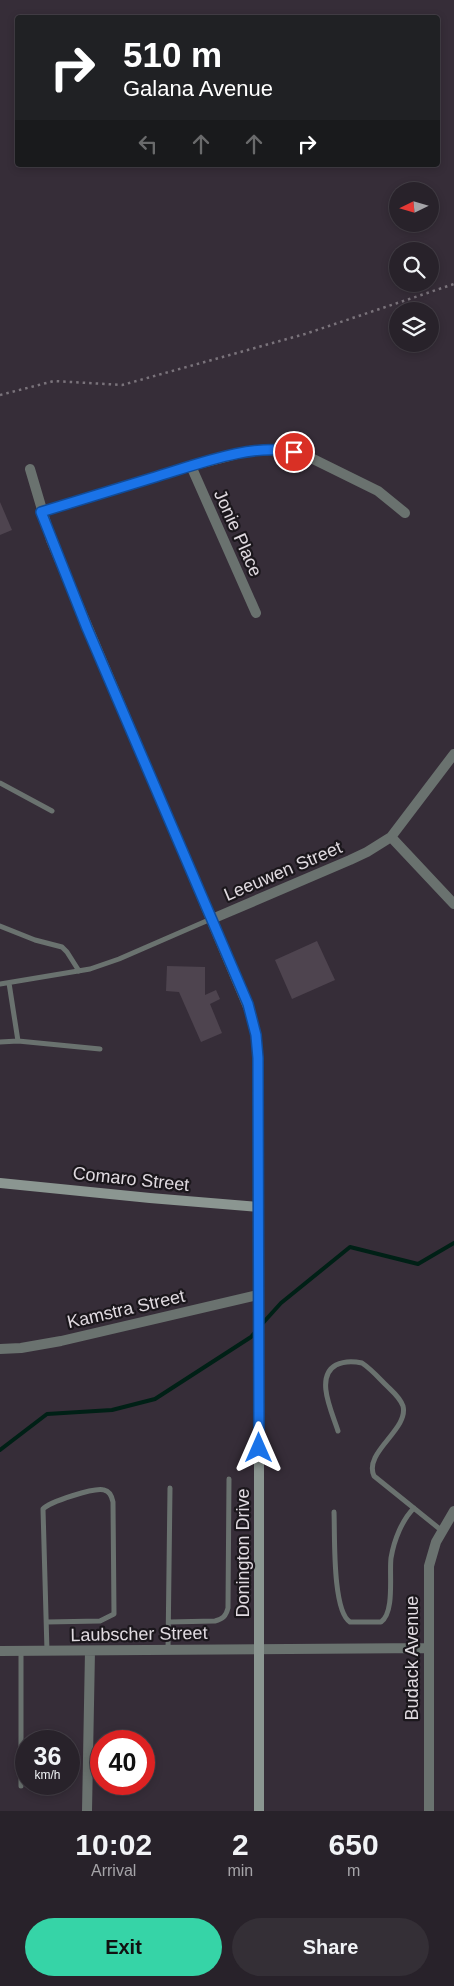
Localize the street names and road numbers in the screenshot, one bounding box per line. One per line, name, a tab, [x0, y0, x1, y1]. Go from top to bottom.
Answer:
street label: Jonie Place	[210, 486, 266, 580]
street label: Leeuwen Street	[221, 837, 345, 905]
street label: Comaro Street	[72, 1163, 190, 1195]
street label: Kamstra Street	[65, 1286, 187, 1332]
street label: Donington Drive	[233, 1488, 253, 1618]
street label: Budack Avenue	[402, 1596, 422, 1720]
street label: Laubscher Street	[70, 1623, 208, 1645]

